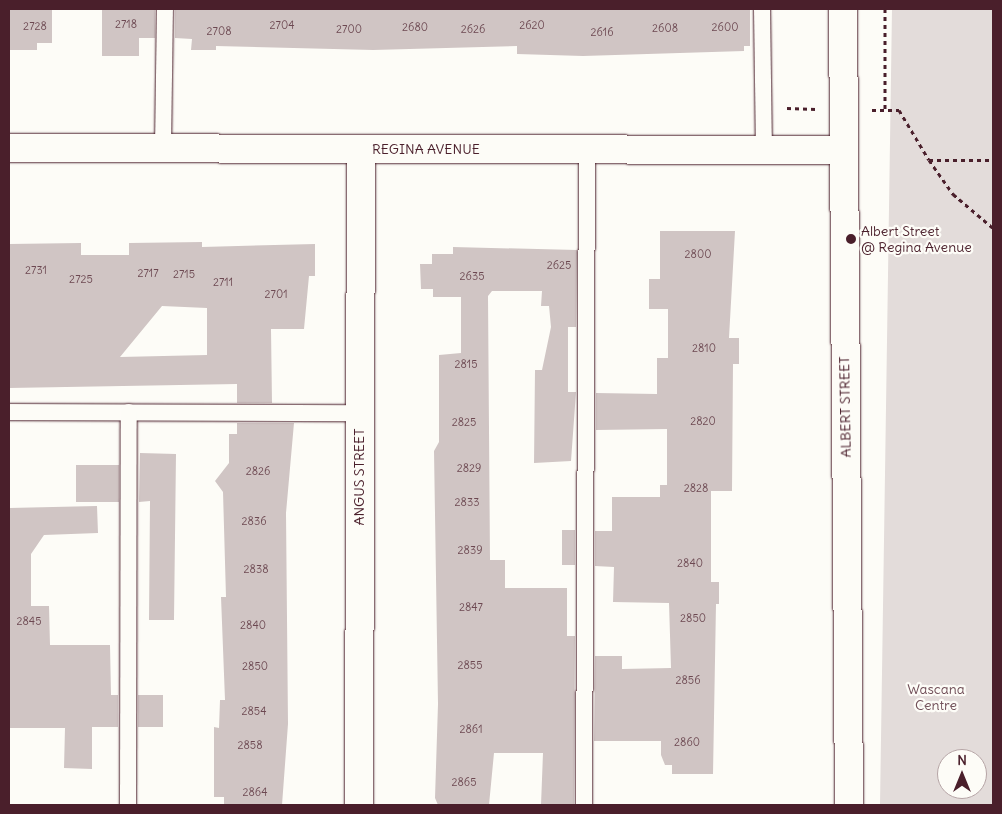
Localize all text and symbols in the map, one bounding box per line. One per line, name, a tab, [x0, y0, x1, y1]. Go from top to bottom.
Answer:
house number: 2718	[115, 17, 137, 31]
house number: 2704	[269, 18, 295, 32]
house number: 2620	[519, 18, 545, 32]
house number: 2728	[23, 19, 47, 33]
house number: 2680	[402, 20, 428, 34]
house number: 2600	[712, 20, 738, 34]
house number: 2608	[652, 21, 678, 35]
house number: 2700	[336, 22, 362, 36]
house number: 2626	[461, 22, 485, 36]
house number: 2708	[207, 24, 231, 38]
house number: 2616	[590, 25, 614, 39]
street label: REGINA AVENUE	[372, 141, 480, 157]
place label: Albert Street @ Regina Avenue	[861, 223, 972, 256]
marker: Albert Street @ Regina Avenue	[845, 233, 857, 245]
house number: 2800	[685, 247, 711, 261]
house number: 2625	[547, 258, 571, 272]
house number: 2731	[25, 263, 47, 277]
house number: 2717	[137, 266, 159, 280]
house number: 2715	[173, 267, 195, 281]
house number: 2635	[460, 269, 484, 283]
house number: 2725	[69, 272, 93, 286]
house number: 2711	[213, 275, 233, 289]
house number: 2701	[264, 287, 288, 301]
house number: 2810	[692, 341, 716, 355]
street label: ALBERT STREET	[836, 356, 854, 458]
house number: 2815	[454, 357, 478, 371]
house number: 2820	[690, 414, 716, 428]
house number: 2825	[452, 415, 476, 429]
street label: ANGUS STREET	[351, 428, 367, 526]
house number: 2829	[457, 461, 481, 475]
house number: 2826	[246, 464, 270, 478]
house number: 2828	[684, 481, 708, 495]
house number: 2833	[455, 495, 479, 509]
house number: 2836	[242, 514, 266, 528]
house number: 2839	[458, 543, 482, 557]
house number: 2840	[677, 556, 703, 570]
house number: 2838	[244, 562, 268, 576]
house number: 2847	[459, 600, 483, 614]
house number: 2850	[680, 611, 706, 625]
house number: 2845	[16, 614, 42, 628]
house number: 2840	[240, 618, 266, 632]
house number: 2855	[457, 658, 483, 672]
house number: 2850	[242, 659, 268, 673]
house number: 2856	[675, 673, 701, 687]
park label: Wascana Centre	[907, 681, 965, 714]
house number: 2854	[241, 704, 267, 718]
house number: 2861	[459, 722, 483, 736]
house number: 2860	[674, 735, 700, 749]
house number: 2858	[237, 738, 263, 752]
north arrow	[937, 749, 987, 799]
text: N	[957, 751, 967, 769]
house number: 2865	[451, 775, 477, 789]
house number: 2864	[242, 785, 268, 799]

